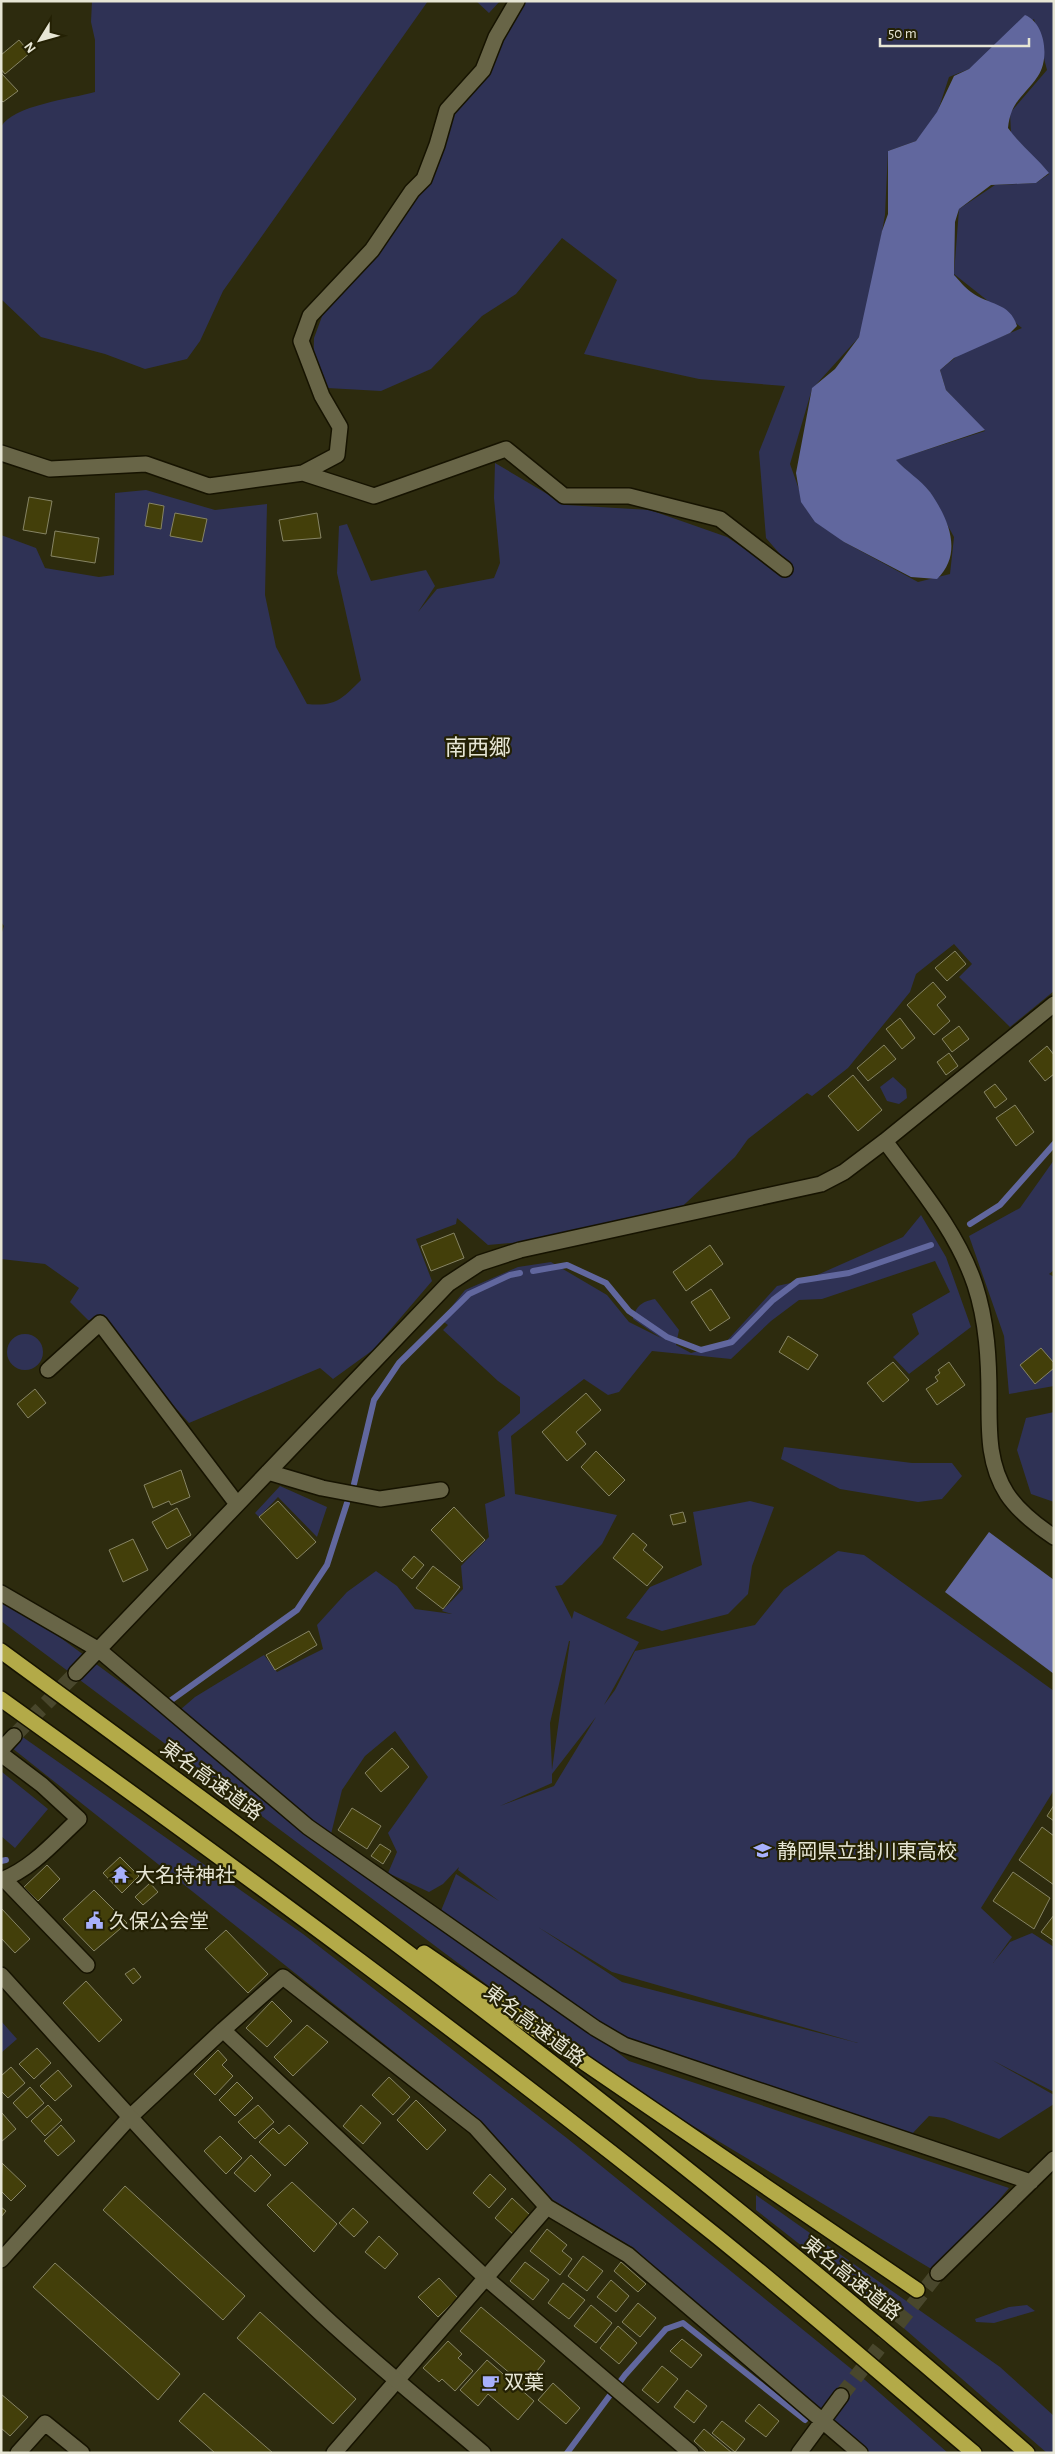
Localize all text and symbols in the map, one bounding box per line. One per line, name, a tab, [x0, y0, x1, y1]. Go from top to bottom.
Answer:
north arrow	[15, 15, 65, 65]
scale bar	[880, 15, 1029, 47]
text: 50 m	[888, 26, 917, 41]
text: N	[22, 39, 39, 55]
district label: 南西郷	[445, 736, 511, 759]
street label: 東名高速道路	[157, 1736, 267, 1824]
school or university icon: 静岡県立掛川東高校	[753, 1841, 773, 1861]
place label: 静岡県立掛川東高校	[777, 1841, 957, 1862]
place label: 大名持神社	[135, 1864, 235, 1886]
temple icon: 大名持神社	[111, 1865, 131, 1885]
public building icon: 久保公会堂	[85, 1911, 105, 1931]
place label: 久保公会堂	[109, 1911, 209, 1932]
street label: 東名高速道路	[480, 1980, 590, 2070]
street label: 東名高速道路	[798, 2232, 906, 2324]
cafe icon: 双葉	[480, 2372, 500, 2392]
place label: 双葉	[504, 2372, 544, 2393]

